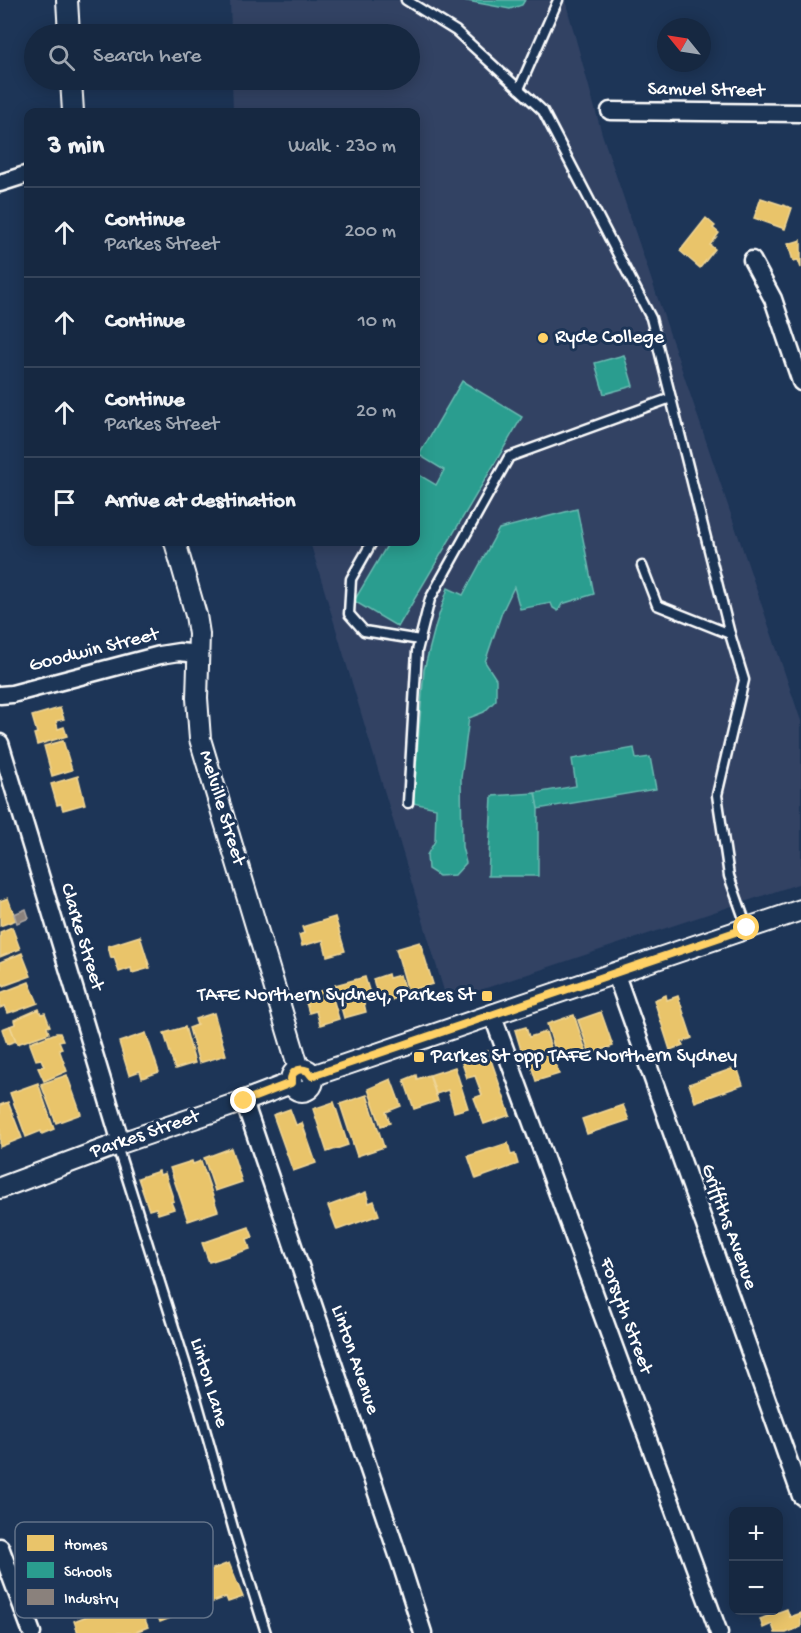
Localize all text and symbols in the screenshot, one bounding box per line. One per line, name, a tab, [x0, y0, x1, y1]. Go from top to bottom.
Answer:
north arrow	[657, 18, 711, 72]
search box	[24, 24, 420, 90]
icon: search	[45, 41, 78, 74]
text: Search here	[93, 44, 201, 70]
street label: Samuel Street	[647, 78, 766, 104]
text: 3 min	[48, 132, 104, 163]
text: Walk · 230 m	[288, 136, 396, 159]
text: Continue	[105, 208, 185, 234]
icon: ahead	[48, 216, 81, 249]
text: 200 m	[345, 221, 396, 244]
text: Parkes Street	[105, 234, 219, 257]
icon: ahead	[48, 306, 81, 339]
text: Continue	[105, 309, 185, 335]
text: 10 m	[358, 311, 396, 334]
place label: Ryde College	[555, 327, 665, 350]
marker: Ryde College	[536, 331, 550, 345]
text: Continue	[105, 388, 185, 414]
icon: ahead	[48, 396, 81, 429]
text: 20 m	[356, 401, 396, 424]
text: Parkes Street	[105, 414, 219, 437]
icon: arrive	[48, 486, 81, 519]
text: Arrive at destination	[105, 489, 295, 515]
street label: Goodwin Street	[27, 623, 163, 678]
street label: Melville Street	[193, 748, 250, 870]
street label: Clarke Street	[54, 881, 109, 995]
route start	[733, 914, 759, 940]
place label: TAFE Northern Sydney, Parkes St	[196, 985, 477, 1008]
marker: TAFE Northern Sydney, Parkes St	[480, 989, 494, 1003]
place label: Parkes St opp TAFE Northern Sydney	[430, 1046, 737, 1069]
marker: Parkes St opp TAFE Northern Sydney	[412, 1050, 426, 1064]
route end	[230, 1087, 256, 1113]
street label: Parkes Street	[86, 1105, 204, 1165]
street label: Griffiths Avenue	[695, 1161, 762, 1293]
street label: Forsyth Street	[593, 1254, 657, 1379]
street label: Linton Avenue	[325, 1302, 384, 1418]
street label: Linton Lane	[184, 1336, 233, 1431]
map controls	[729, 1507, 783, 1615]
button: +	[729, 1507, 783, 1561]
legend	[15, 1522, 213, 1618]
text: Homes	[64, 1537, 108, 1556]
button: −	[729, 1561, 783, 1615]
text: Schools	[64, 1564, 113, 1583]
text: Industry	[64, 1591, 118, 1610]

